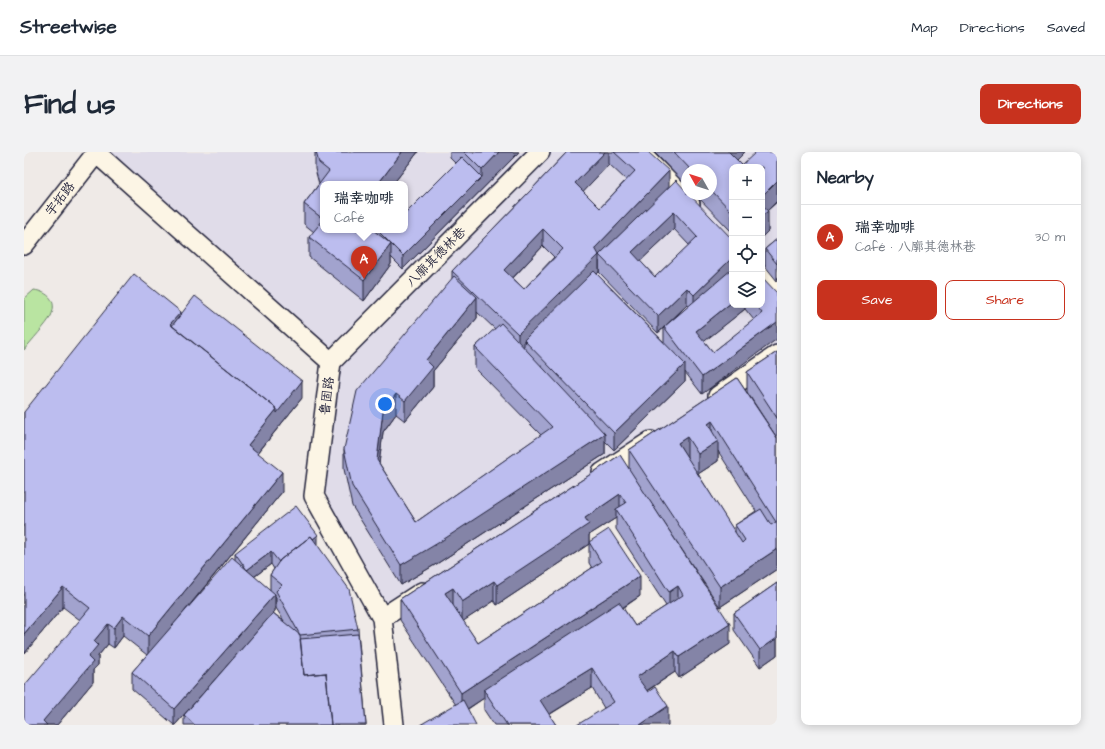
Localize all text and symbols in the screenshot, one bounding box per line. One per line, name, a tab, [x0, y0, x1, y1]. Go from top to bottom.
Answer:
text: Streetwise	[20, 14, 117, 41]
text: Map	[911, 18, 938, 38]
text: Directions	[960, 18, 1025, 38]
text: Saved	[1047, 18, 1085, 38]
button: Directions	[980, 84, 1081, 124]
text: Find us	[24, 85, 115, 124]
north arrow	[681, 164, 717, 200]
map controls	[729, 164, 765, 308]
button: +	[729, 164, 765, 200]
text: Nearby	[817, 166, 874, 190]
street label: 宇拓路	[41, 178, 79, 220]
popup	[320, 181, 408, 233]
text: 瑞幸咖啡	[334, 188, 394, 209]
button: −	[729, 200, 765, 236]
text: Café	[334, 209, 365, 227]
text: 瑞幸咖啡	[855, 217, 915, 238]
street label: 八廓其德林巷	[402, 223, 470, 291]
text: A	[826, 228, 834, 246]
text: 30 m	[1035, 228, 1065, 246]
button: locate	[729, 236, 765, 272]
text: Café · 八廓其德林巷	[855, 238, 976, 256]
pin: A	[351, 246, 377, 279]
button: layers	[729, 272, 765, 308]
button: Save	[817, 280, 937, 320]
button: Share	[945, 280, 1065, 320]
street label: 鲁固路	[316, 376, 338, 416]
your location	[375, 394, 395, 414]

